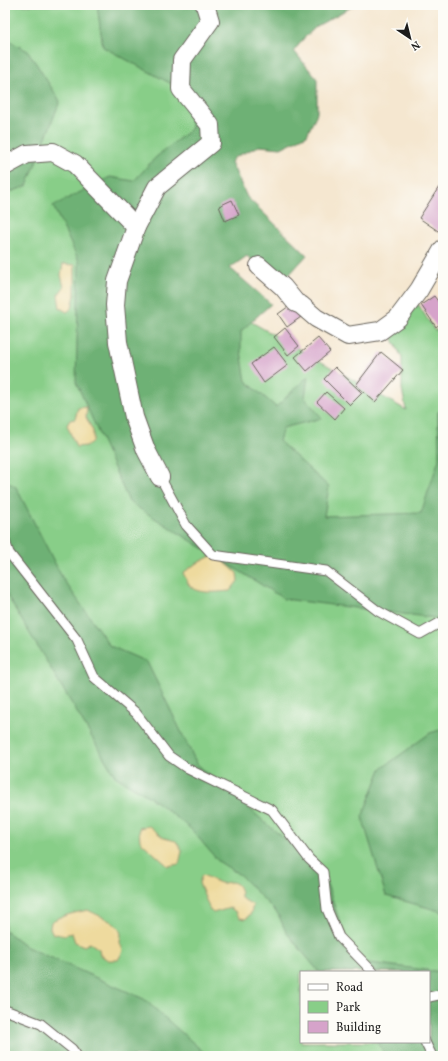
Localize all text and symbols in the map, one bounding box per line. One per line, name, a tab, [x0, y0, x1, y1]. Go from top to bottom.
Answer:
north arrow	[390, 18, 430, 58]
text: N	[407, 37, 422, 53]
legend	[300, 971, 430, 1043]
text: Road	[336, 980, 363, 996]
text: Park	[336, 1000, 361, 1016]
text: Building	[336, 1020, 381, 1036]

